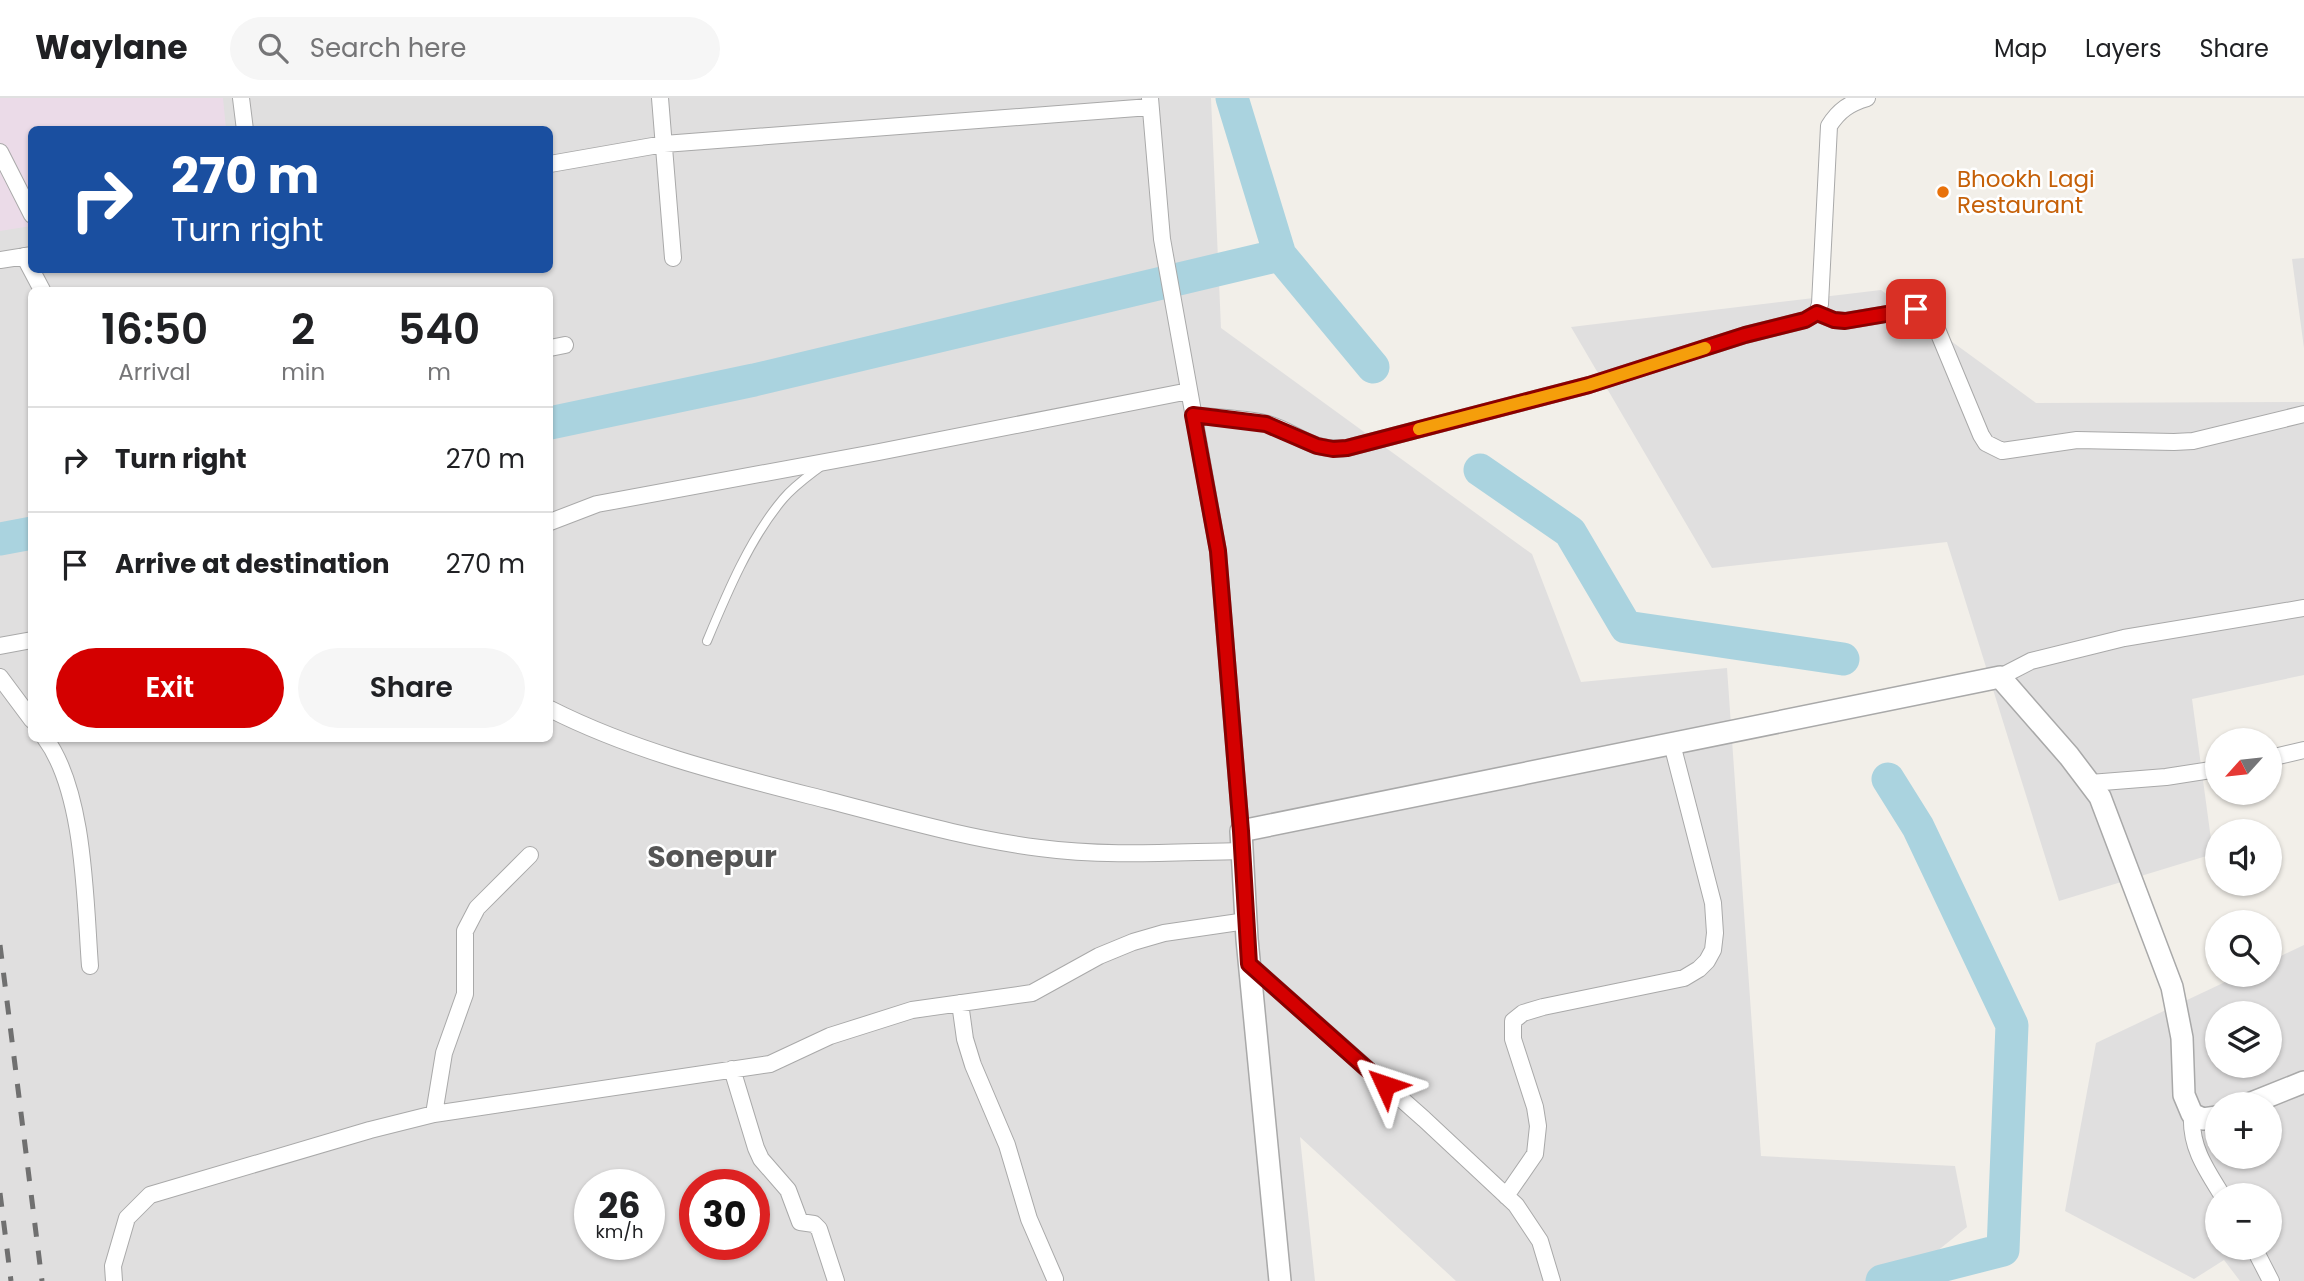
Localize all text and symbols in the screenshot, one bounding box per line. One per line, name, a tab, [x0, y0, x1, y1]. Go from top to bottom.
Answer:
search box	[230, 17, 720, 80]
text: Waylane	[35, 24, 188, 71]
icon: search	[254, 29, 292, 67]
text: Search here	[310, 30, 466, 66]
text: Map	[1994, 32, 2047, 65]
text: Layers	[2085, 32, 2161, 65]
text: Share	[2199, 32, 2269, 65]
text: 270 m	[171, 142, 319, 210]
icon: right	[56, 154, 147, 245]
place label: Bhookh Lagi Restaurant	[1957, 163, 2095, 221]
marker: Bhookh Lagi Restaurant	[1935, 184, 1951, 200]
text: Turn right	[171, 207, 323, 252]
pin	[1886, 279, 1946, 339]
icon: arrive	[1897, 290, 1935, 328]
text: 16:50	[101, 300, 208, 359]
text: 2	[291, 300, 315, 359]
text: 540	[398, 300, 480, 359]
text: Arrival	[118, 356, 191, 388]
text: min	[281, 356, 325, 388]
text: m	[427, 356, 451, 388]
icon: right	[56, 441, 94, 479]
text: Turn right	[115, 441, 247, 477]
text: 270 m	[446, 441, 525, 477]
icon: arrive	[56, 546, 94, 584]
text: Arrive at destination	[115, 546, 390, 582]
text: 270 m	[446, 546, 525, 582]
button: Exit	[56, 648, 284, 728]
button: Share	[298, 648, 525, 728]
north arrow	[2205, 728, 2282, 805]
map controls	[2205, 728, 2282, 1260]
button: sound	[2205, 819, 2282, 896]
district label: Sonepur	[647, 835, 777, 878]
button: search	[2205, 910, 2282, 987]
button: layers	[2205, 1001, 2282, 1078]
position arrow	[1348, 1048, 1422, 1122]
button: +	[2205, 1092, 2282, 1169]
speed limit sign: 30	[679, 1169, 770, 1260]
text: 26	[598, 1181, 641, 1230]
button: −	[2205, 1183, 2282, 1260]
text: km/h	[596, 1219, 643, 1244]

